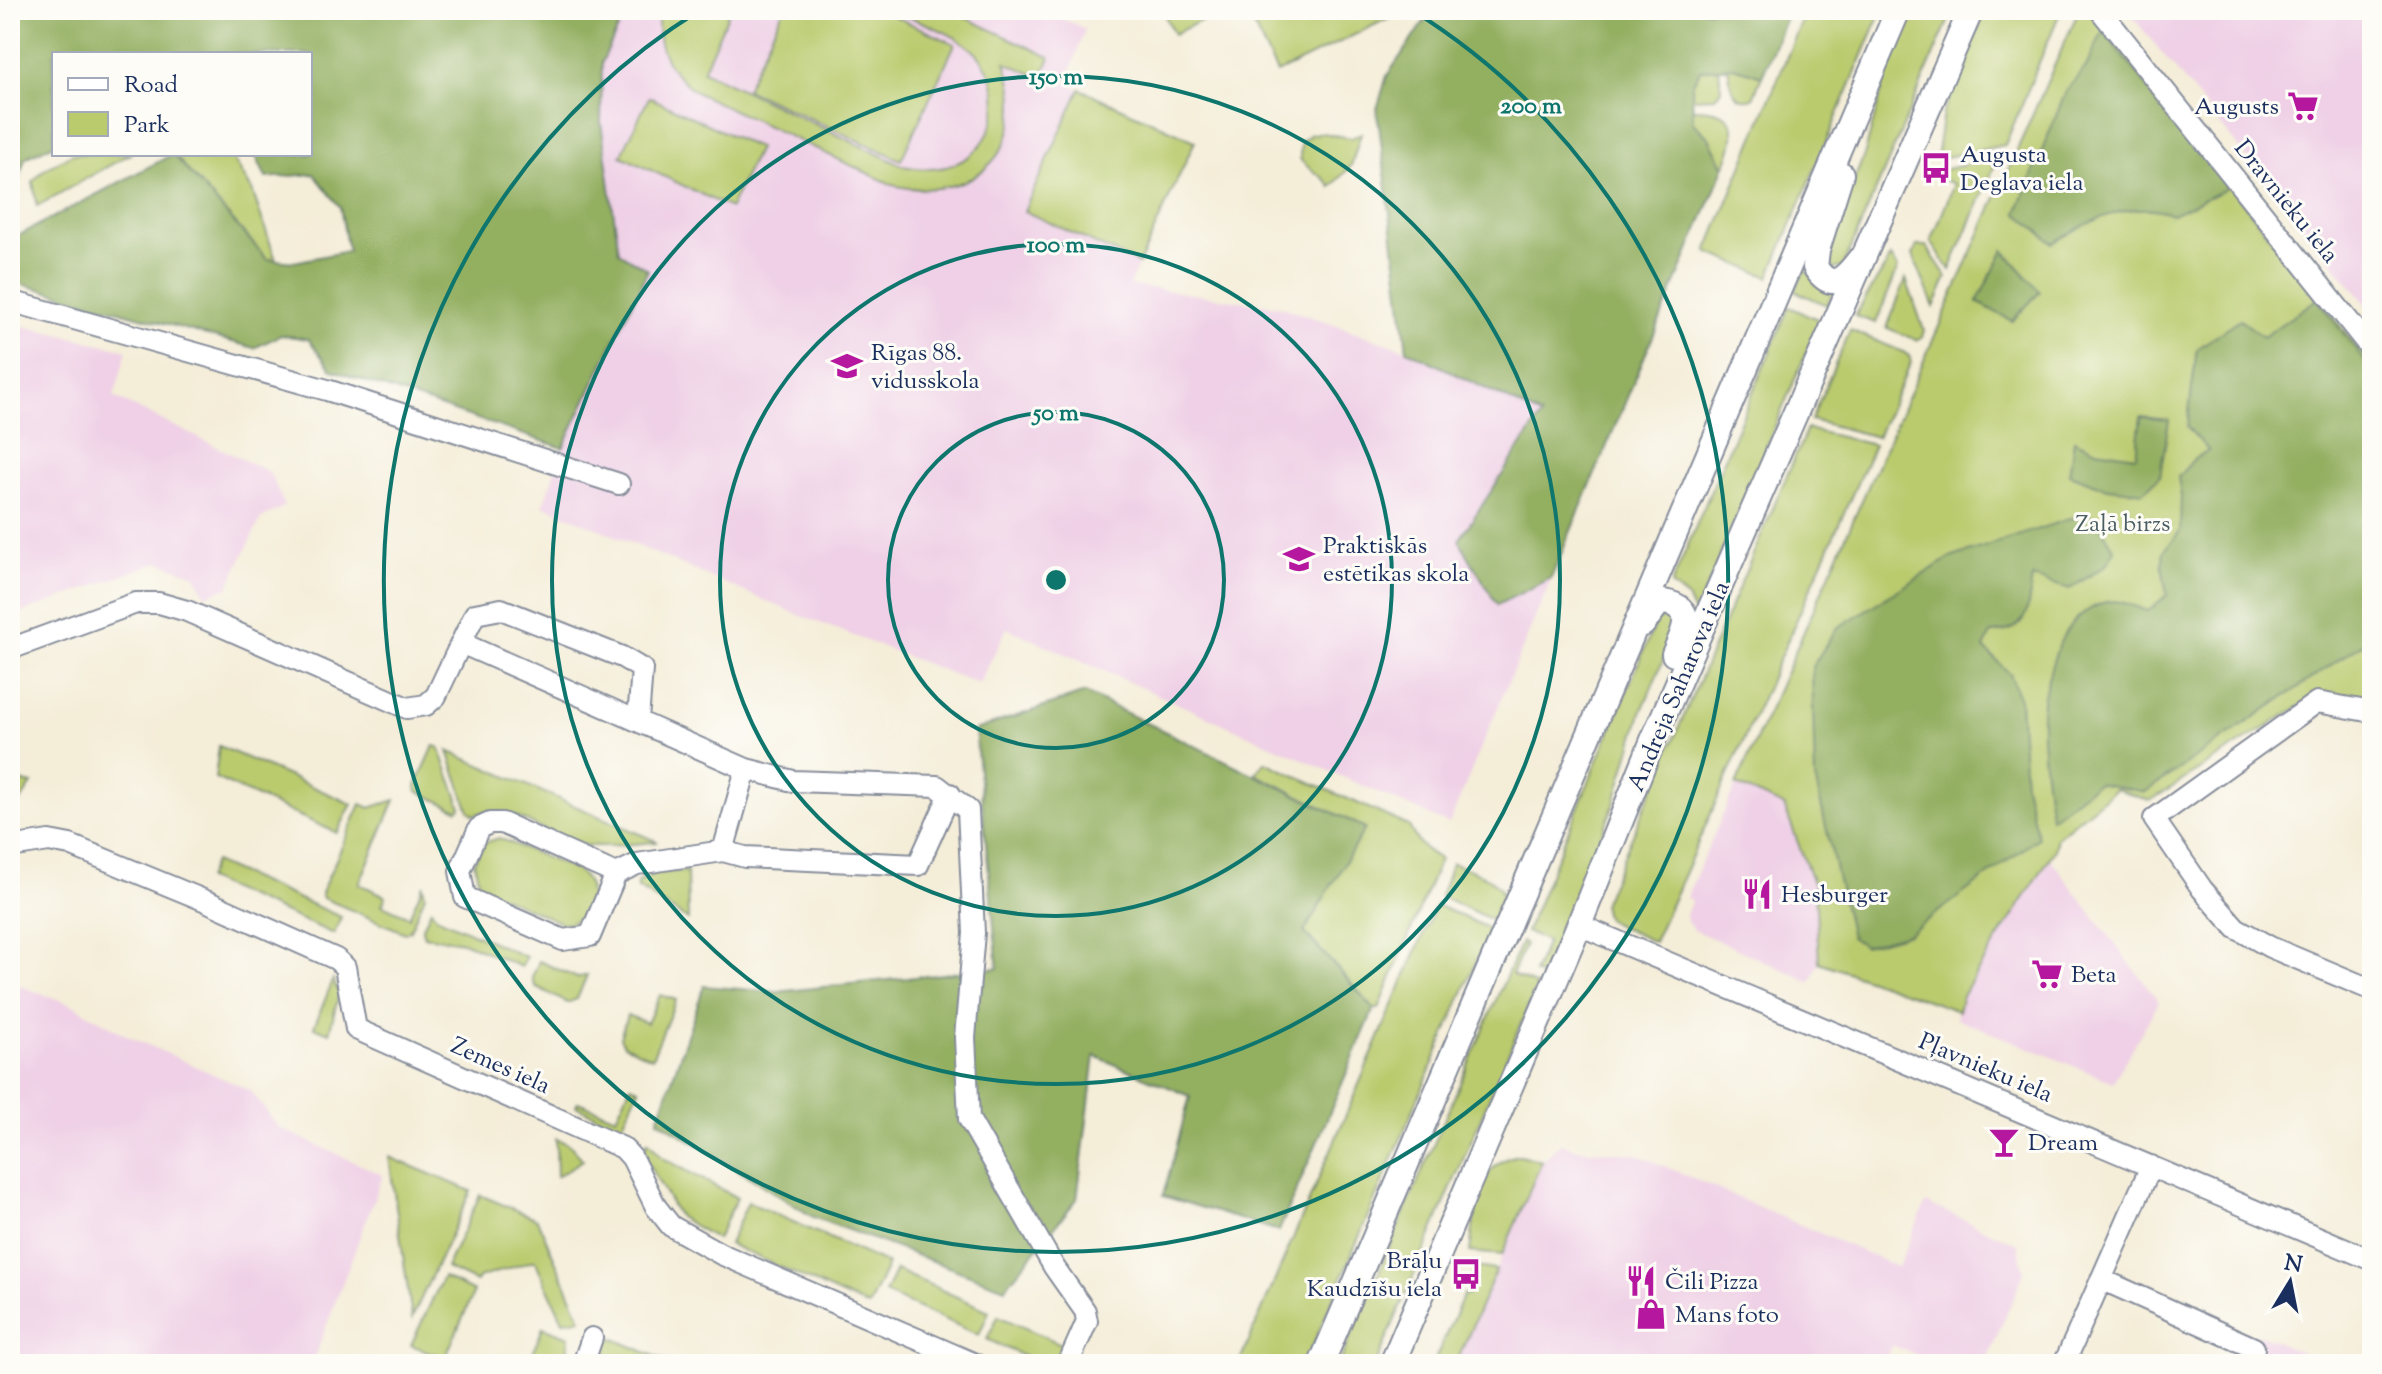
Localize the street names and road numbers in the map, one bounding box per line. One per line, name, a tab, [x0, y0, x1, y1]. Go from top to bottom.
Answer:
street label: Dravnieku iela	[2225, 133, 2346, 271]
street label: Andreja Saharova iela	[1620, 576, 1740, 797]
street label: Pļavnieku iela	[1913, 1025, 2057, 1112]
street label: Zemes iela	[445, 1030, 555, 1104]

